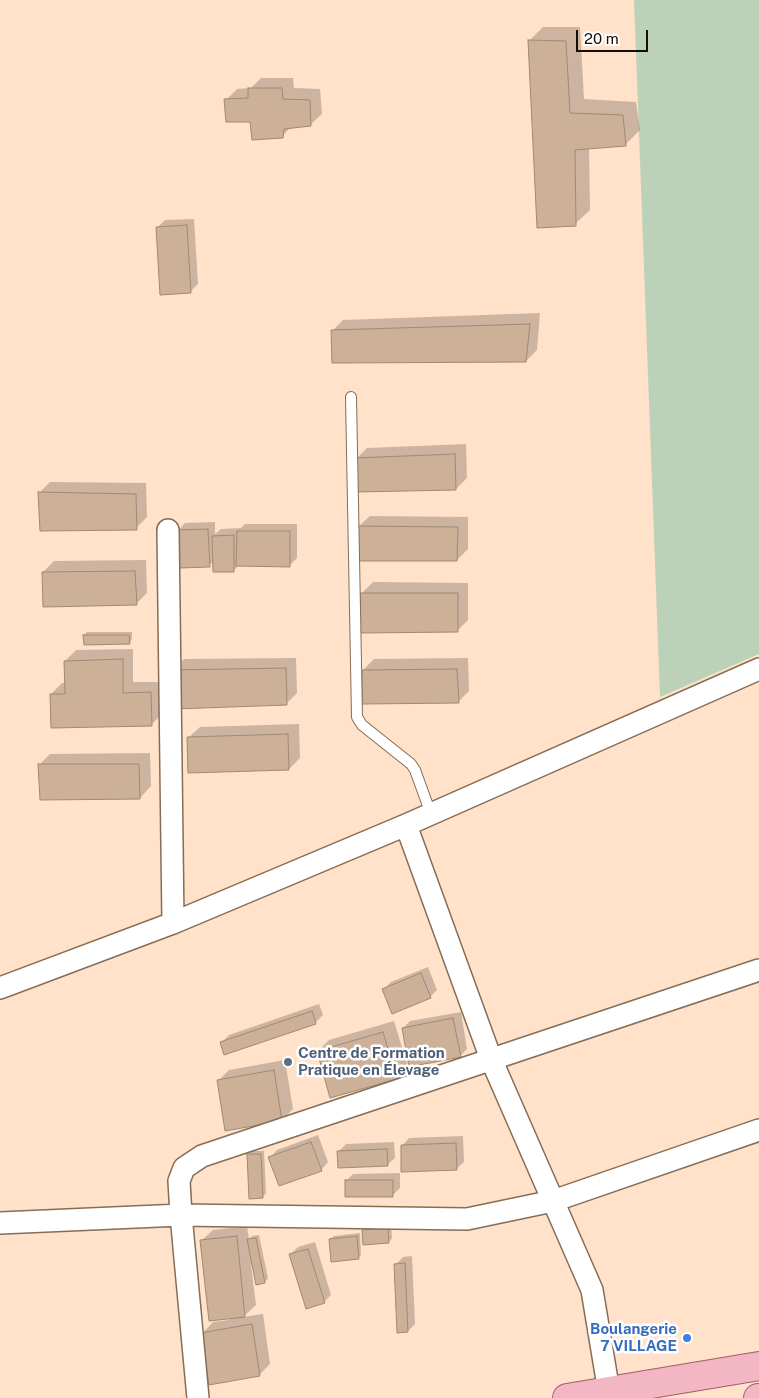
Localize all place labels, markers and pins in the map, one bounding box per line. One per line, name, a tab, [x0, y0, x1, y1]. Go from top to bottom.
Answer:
place label: Centre de Formation Pratique en Élevage	[298, 1044, 445, 1079]
marker: Centre de Formation Pratique en Élevage	[282, 1056, 294, 1068]
place label: Boulangerie 7 VILLAGE	[590, 1320, 677, 1355]
marker: Boulangerie 7 VILLAGE	[681, 1332, 693, 1344]

